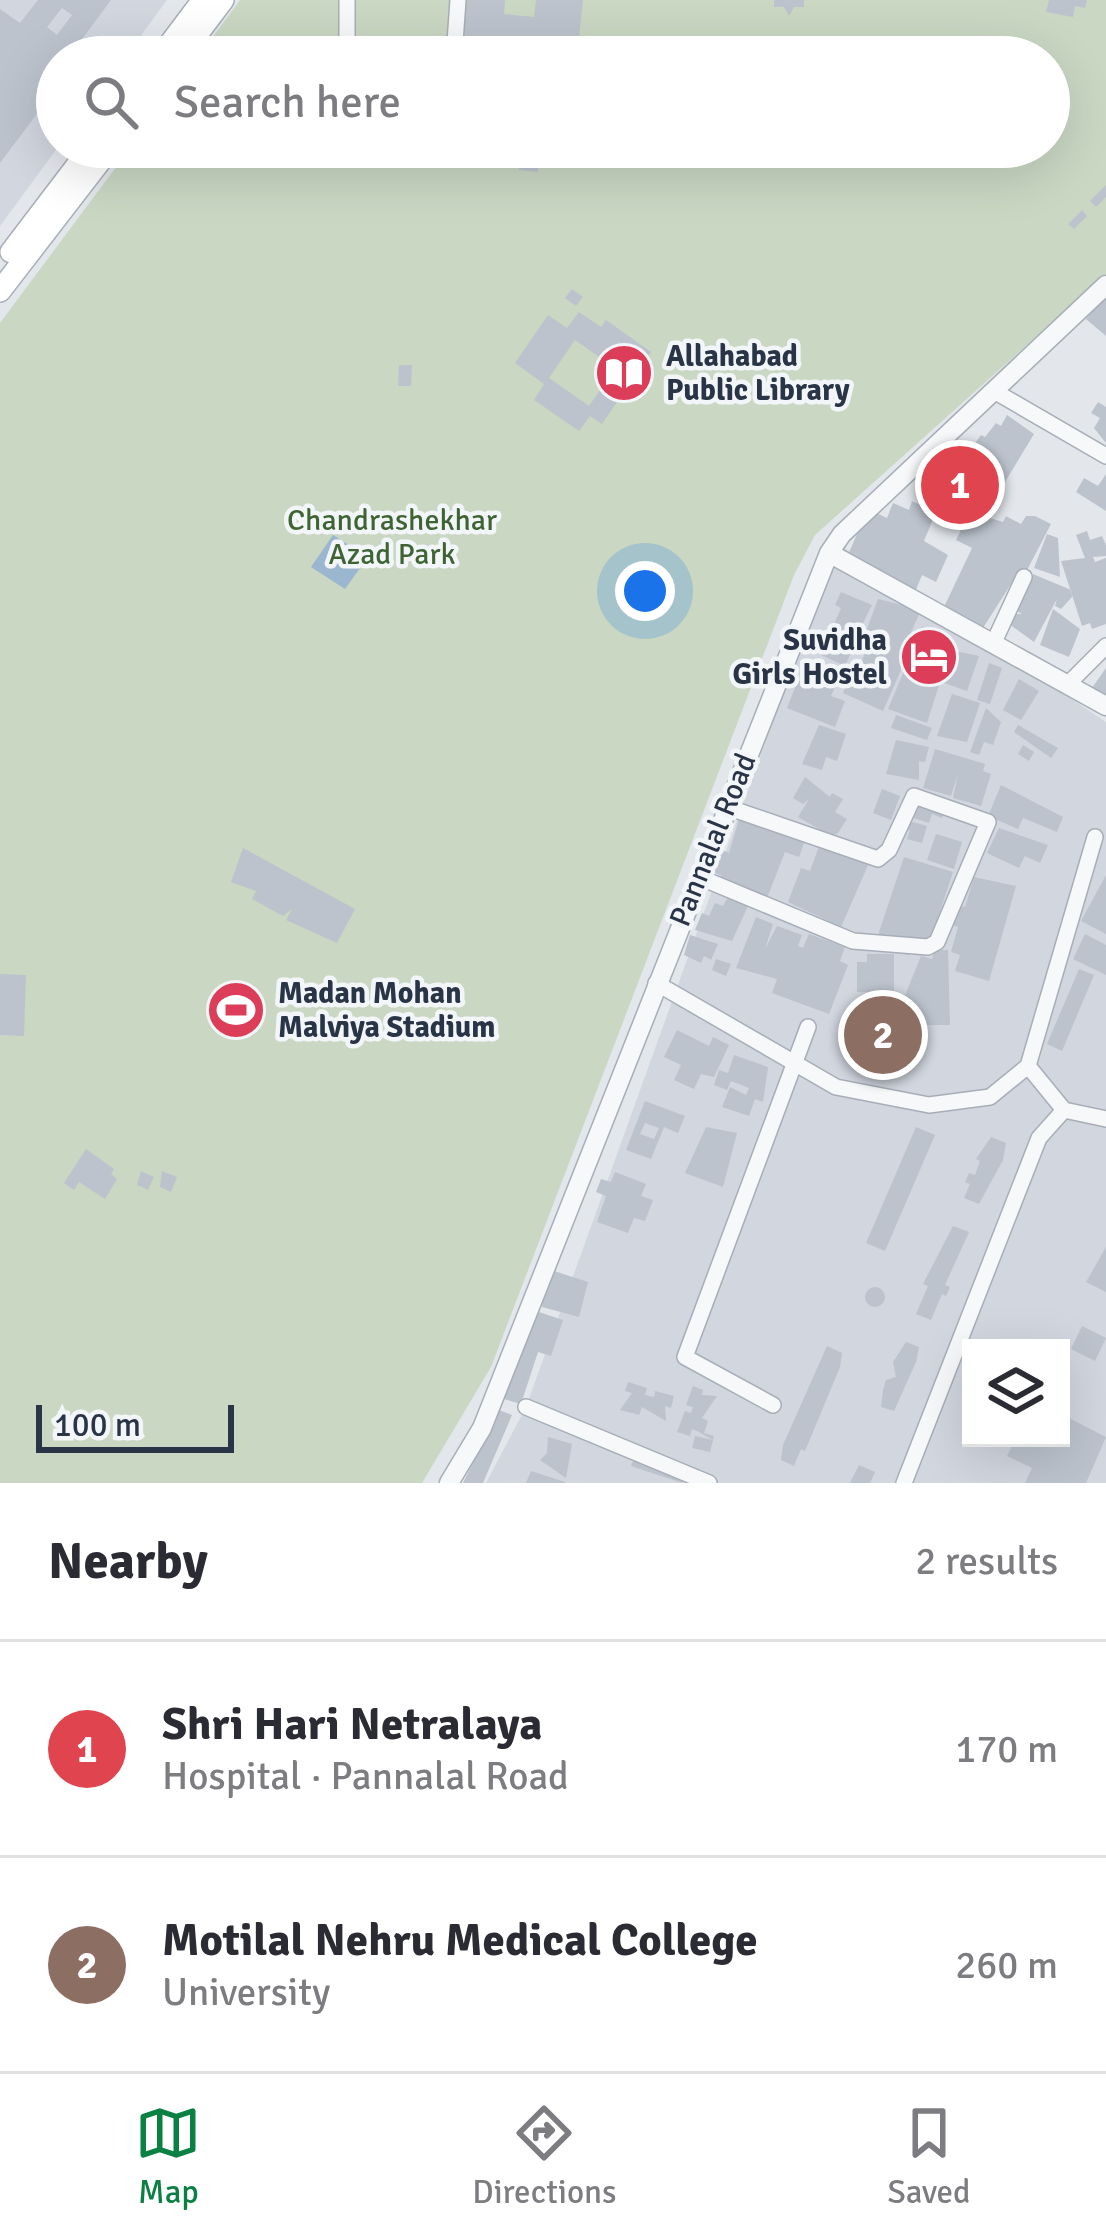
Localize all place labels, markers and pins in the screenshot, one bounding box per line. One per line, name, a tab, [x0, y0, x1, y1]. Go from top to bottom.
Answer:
place label: Allahabad Public Library	[666, 338, 850, 409]
library icon: Allahabad Public Library	[593, 342, 655, 404]
pin: 1	[921, 440, 999, 530]
place label: Suvidha Girls Hostel	[732, 622, 887, 693]
hotel icon: Suvidha Girls Hostel	[898, 626, 960, 688]
place label: Madan Mohan Malviya Stadium	[278, 975, 496, 1046]
sports icon: Madan Mohan Malviya Stadium	[205, 979, 267, 1041]
pin: 2	[844, 990, 922, 1080]

